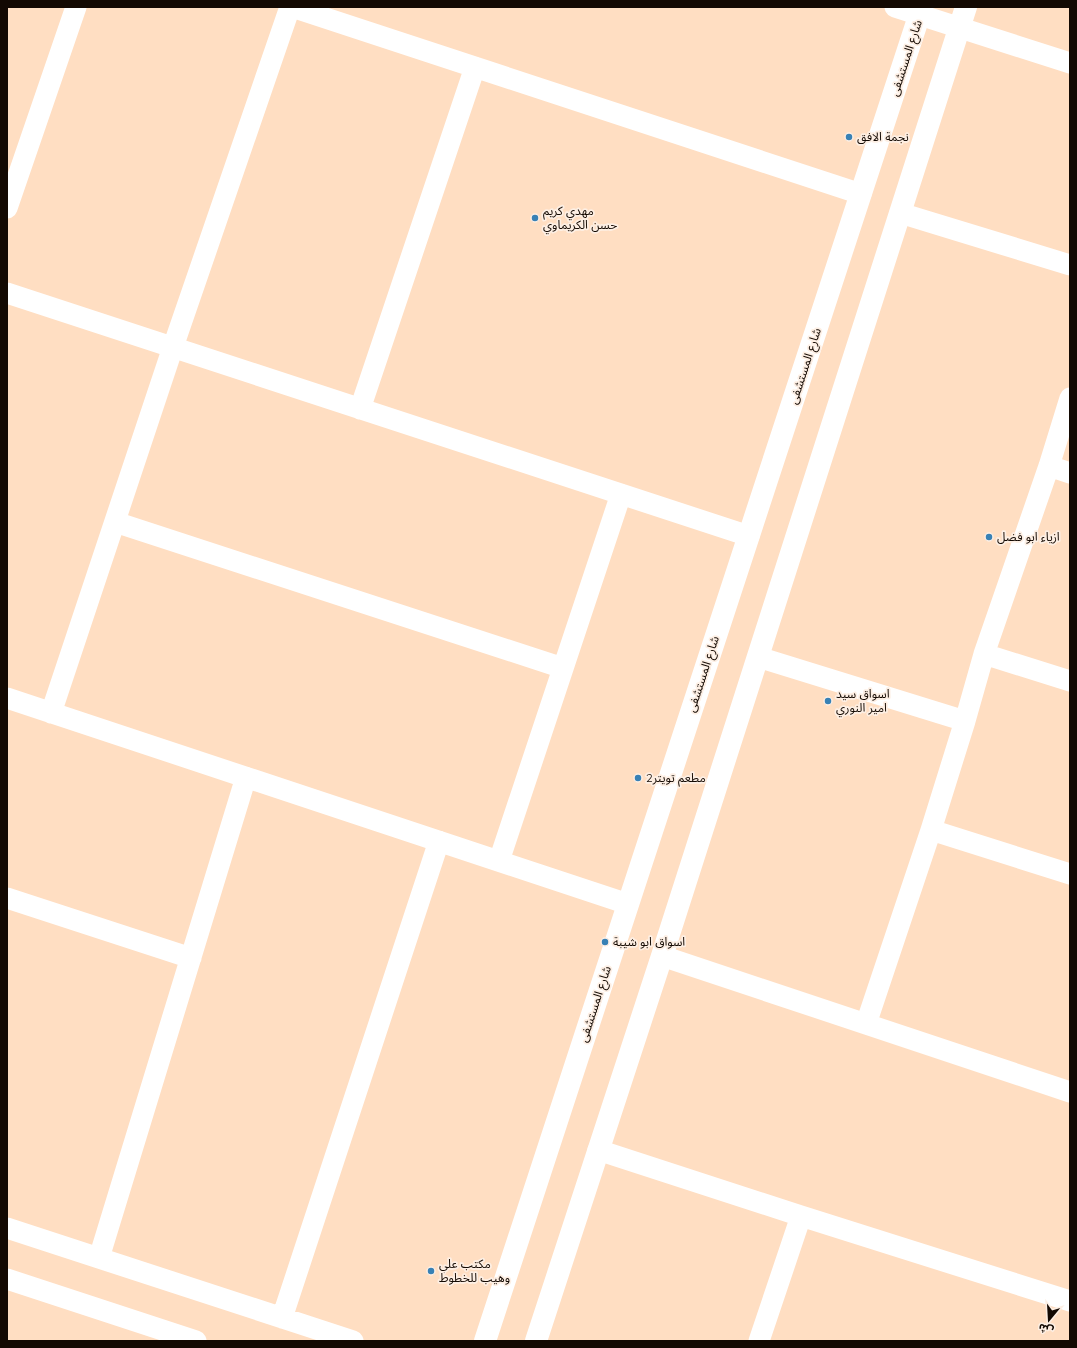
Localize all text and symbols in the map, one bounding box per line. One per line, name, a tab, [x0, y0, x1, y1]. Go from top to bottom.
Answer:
street label: شارع المستشفى	[886, 18, 927, 98]
place label: نجمة الافق	[857, 129, 909, 145]
marker: نجمة الافق	[844, 132, 854, 142]
place label: مهدي كريم حسن الكريماوي	[543, 203, 617, 235]
marker: مهدي كريم حسن الكريماوي	[530, 213, 540, 223]
street label: شارع المستشفى	[785, 326, 826, 406]
place label: ازياء ابو فضل	[997, 529, 1060, 544]
marker: ازياء ابو فضل	[984, 532, 994, 542]
street label: شارع المستشفى	[683, 634, 724, 714]
place label: اسواق سيد امير النوري	[836, 686, 890, 718]
marker: اسواق سيد امير النوري	[823, 696, 833, 706]
place label: مطعم تويتر2	[646, 770, 706, 787]
marker: مطعم تويتر2	[633, 773, 643, 783]
place label: اسواق ابو شيبة	[613, 934, 685, 949]
marker: اسواق ابو شيبة	[600, 937, 610, 947]
street label: شارع المستشفى	[575, 964, 616, 1044]
place label: مكتب علي وهيب للخطوط	[439, 1256, 510, 1285]
marker: مكتب علي وهيب للخطوط	[426, 1266, 436, 1276]
north arrow	[1029, 1300, 1069, 1340]
text: ش	[1037, 1321, 1055, 1338]

